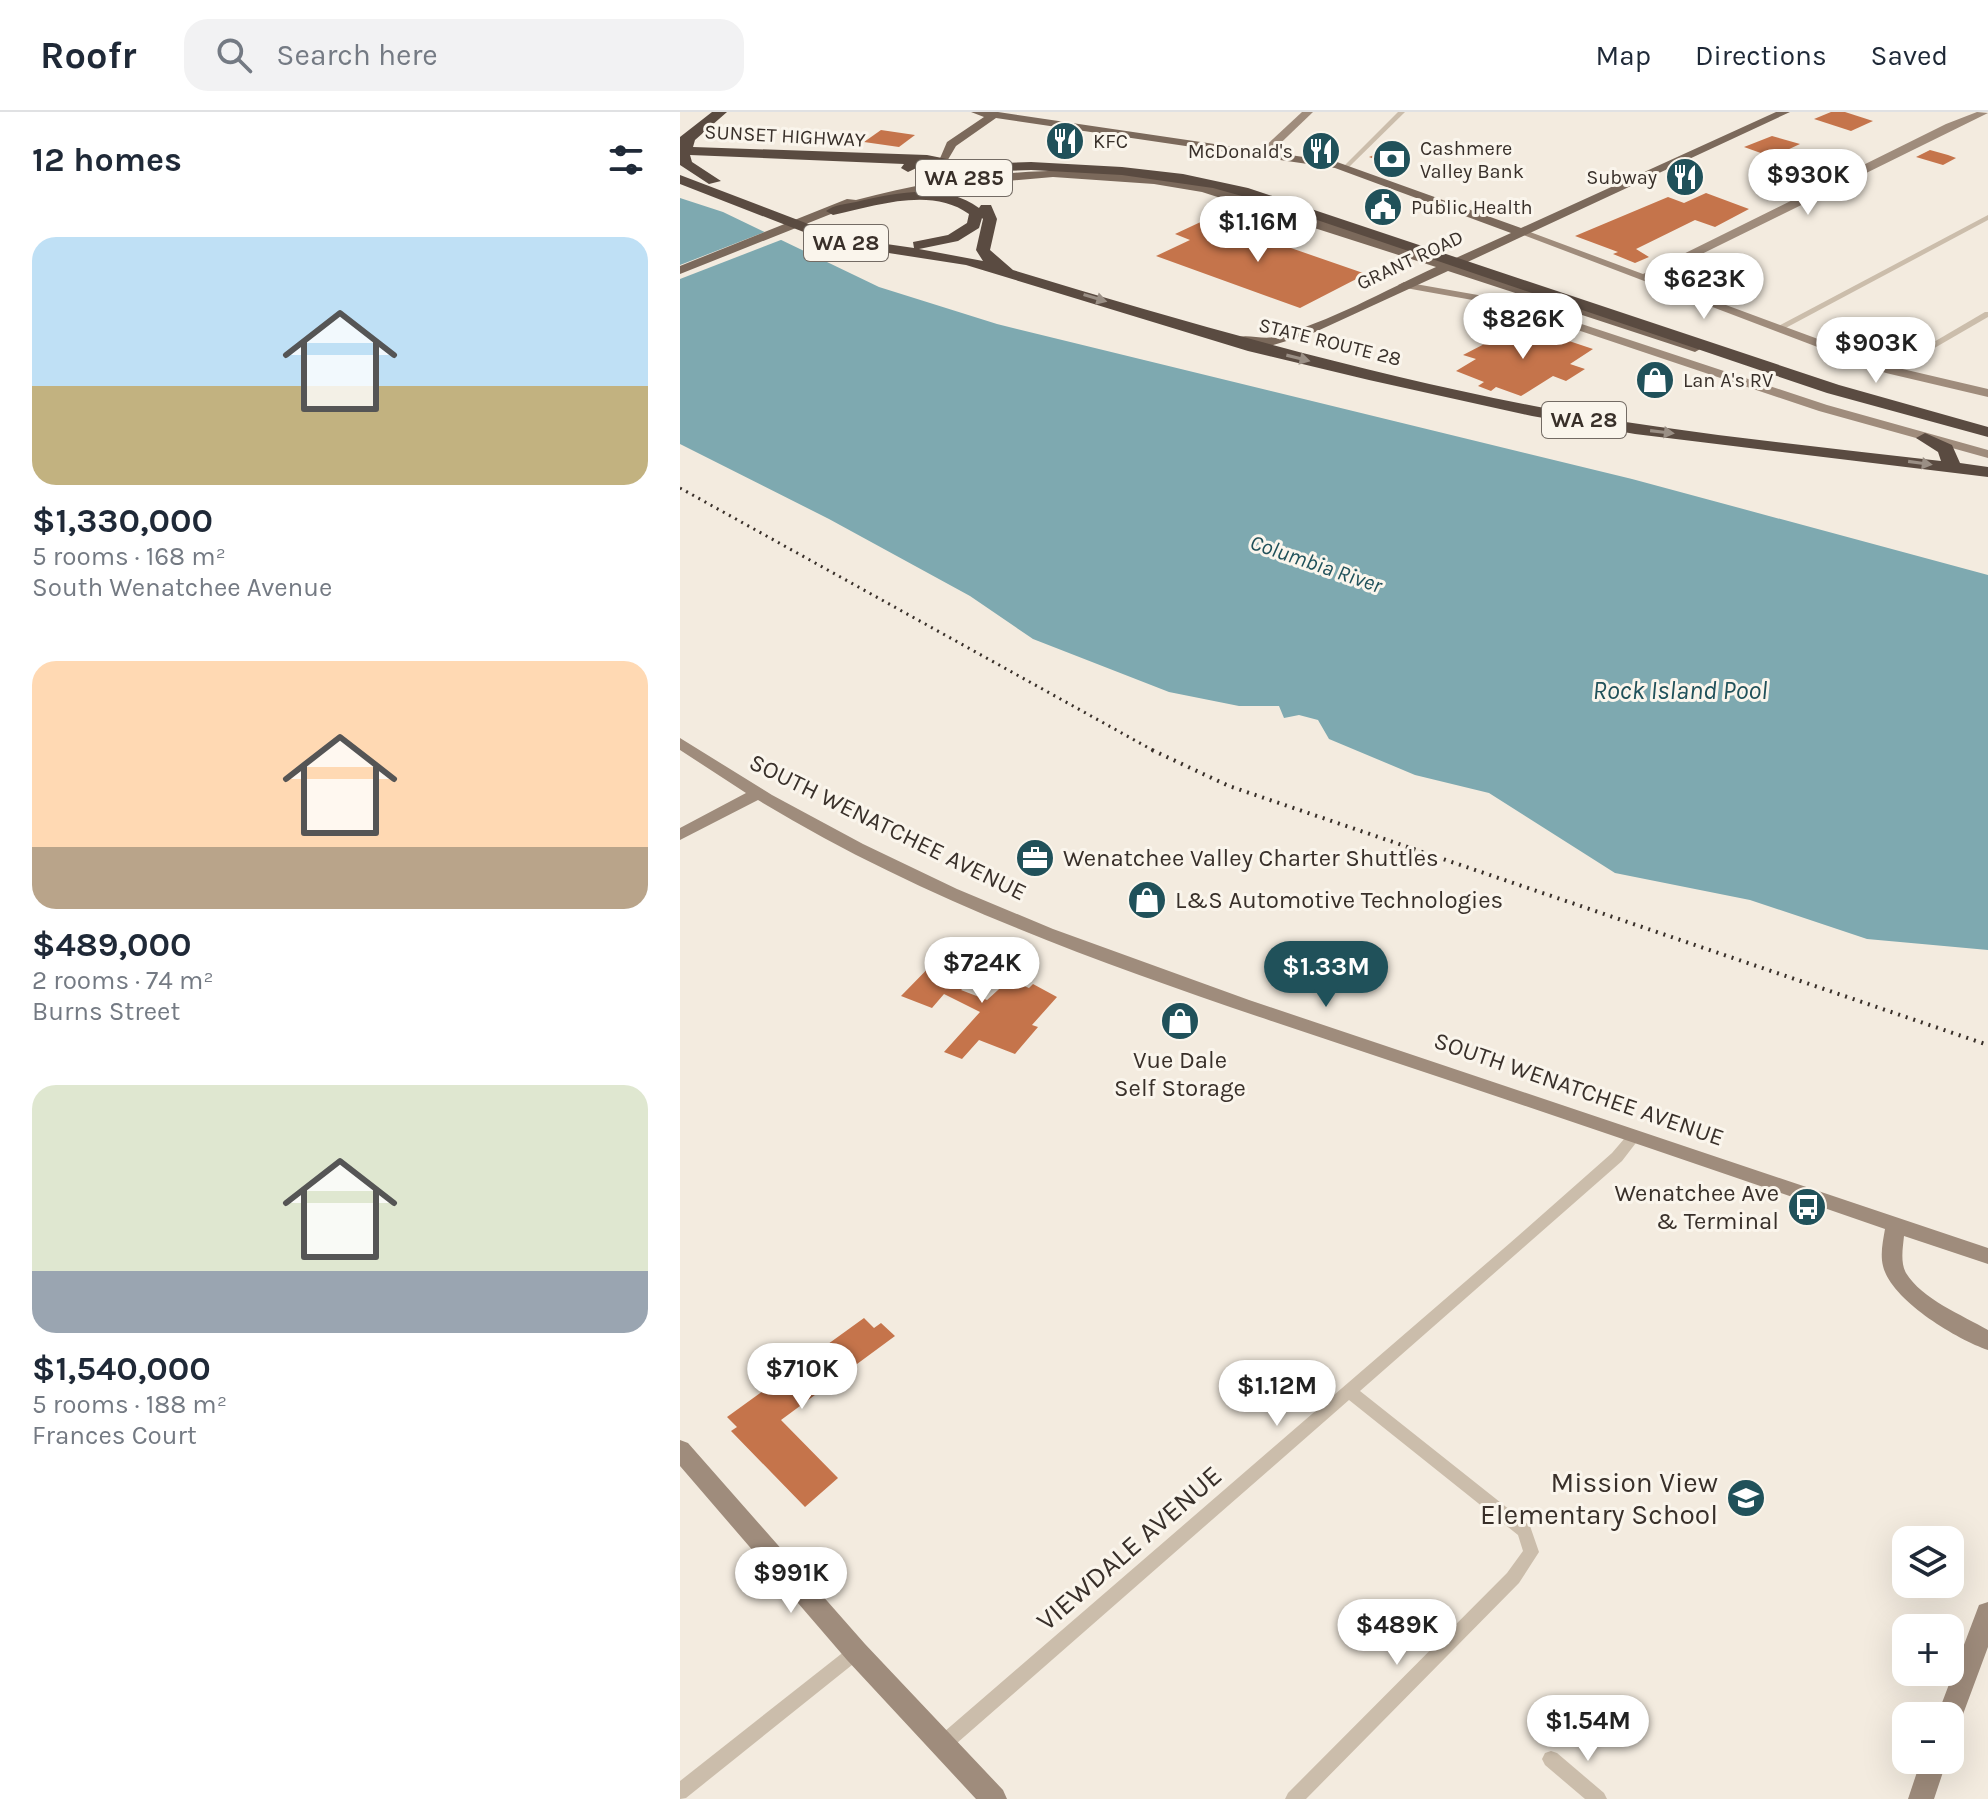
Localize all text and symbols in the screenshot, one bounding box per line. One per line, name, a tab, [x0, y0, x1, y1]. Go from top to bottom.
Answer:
search box	[184, 19, 744, 91]
text: Roofr	[40, 33, 136, 78]
icon: search	[212, 33, 256, 77]
text: Search here	[276, 37, 438, 73]
text: Map	[1596, 39, 1651, 72]
text: Directions	[1695, 39, 1827, 72]
text: Saved	[1871, 39, 1948, 72]
street label: SUNSET HIGHWAY	[704, 120, 866, 152]
restaurant icon: KFC	[1044, 120, 1086, 162]
place label: KFC	[1093, 130, 1128, 153]
restaurant icon: McDonald's	[1300, 130, 1342, 172]
place label: Cashmere Valley Bank	[1420, 137, 1524, 183]
icon: filters	[604, 138, 648, 182]
bank icon: Cashmere Valley Bank	[1371, 138, 1413, 180]
text: 12 homes	[32, 140, 182, 180]
place label: McDonald's	[1188, 140, 1293, 163]
pin: $930K	[1752, 149, 1864, 217]
restaurant icon: Subway	[1664, 156, 1706, 198]
text: $930K	[1766, 159, 1850, 190]
road number: WA 285	[916, 160, 1012, 196]
place label: Subway	[1586, 166, 1657, 189]
public building icon: Public Health	[1362, 186, 1404, 228]
pin: $1.16M	[1193, 196, 1323, 264]
place label: Public Health	[1411, 196, 1533, 219]
text: $1.16M	[1218, 206, 1298, 237]
road number: WA 28	[804, 225, 888, 261]
street label: GRANT ROAD	[1353, 225, 1467, 295]
pin: $623K	[1648, 253, 1760, 321]
text: $623K	[1663, 263, 1745, 294]
icon: home	[268, 289, 412, 433]
one-way arrow	[1083, 292, 1107, 305]
pin: $826K	[1467, 293, 1579, 361]
text: $826K	[1481, 303, 1565, 334]
street label: STATE ROUTE 28	[1256, 313, 1404, 371]
pin: $903K	[1820, 317, 1932, 385]
text: $903K	[1834, 327, 1918, 358]
one-way arrow	[1285, 352, 1310, 365]
shop icon: Lan A's RV	[1634, 359, 1676, 401]
place label: Lan A's RV	[1683, 369, 1773, 392]
road number: WA 28	[1542, 402, 1626, 438]
one-way arrow	[1650, 426, 1675, 439]
one-way arrow	[1908, 457, 1933, 470]
text: $1,330,000	[32, 501, 213, 541]
water label: Columbia River	[1247, 529, 1387, 599]
text: 5 rooms · 168 m²	[32, 541, 226, 572]
text: South Wenatchee Avenue	[32, 572, 332, 603]
water label: Rock Island Pool	[1592, 675, 1768, 706]
icon: home	[268, 713, 412, 857]
street label: SOUTH WENATCHEE AVENUE	[745, 748, 1031, 906]
office icon: Wenatchee Valley Charter Shuttles	[1014, 837, 1056, 879]
place label: Wenatchee Valley Charter Shuttles	[1063, 844, 1439, 872]
shop icon: L&S Automotive Technologies	[1126, 879, 1168, 921]
place label: L&S Automotive Technologies	[1175, 886, 1503, 914]
text: $489,000	[32, 925, 192, 965]
pin: $724K	[926, 937, 1038, 1005]
pin: $1.33M	[1261, 941, 1391, 1009]
text: $724K	[942, 947, 1022, 978]
text: $1.33M	[1282, 951, 1370, 982]
text: 2 rooms · 74 m²	[32, 965, 214, 996]
text: Burns Street	[32, 996, 180, 1027]
shop icon: Vue Dale Self Storage	[1159, 1000, 1201, 1042]
street label: SOUTH WENATCHEE AVENUE	[1430, 1026, 1728, 1152]
place label: Vue Dale Self Storage	[1114, 1046, 1246, 1102]
icon: home	[268, 1137, 412, 1281]
place label: Wenatchee Ave & Terminal	[1614, 1179, 1779, 1235]
bus stop icon: Wenatchee Ave & Terminal	[1786, 1186, 1828, 1228]
pin: $710K	[746, 1343, 858, 1411]
text: $1,540,000	[32, 1349, 211, 1389]
text: $710K	[765, 1353, 839, 1384]
pin: $1.12M	[1212, 1360, 1342, 1428]
text: $1.12M	[1237, 1370, 1317, 1401]
text: 5 rooms · 188 m²	[32, 1389, 227, 1420]
text: Frances Court	[32, 1420, 197, 1451]
street label: VIEWDALE AVENUE	[1030, 1459, 1228, 1637]
place label: Mission View Elementary School	[1480, 1466, 1718, 1531]
school or university icon: Mission View Elementary School	[1725, 1477, 1767, 1519]
map controls	[1892, 1526, 1964, 1774]
button: layers	[1892, 1526, 1964, 1598]
pin: $991K	[735, 1547, 847, 1615]
text: $991K	[753, 1557, 829, 1588]
pin: $489K	[1341, 1599, 1453, 1667]
text: $489K	[1355, 1609, 1439, 1640]
button: +	[1892, 1614, 1964, 1686]
pin: $1.54M	[1523, 1695, 1653, 1763]
button: −	[1892, 1702, 1964, 1774]
text: $1.54M	[1545, 1705, 1631, 1736]

